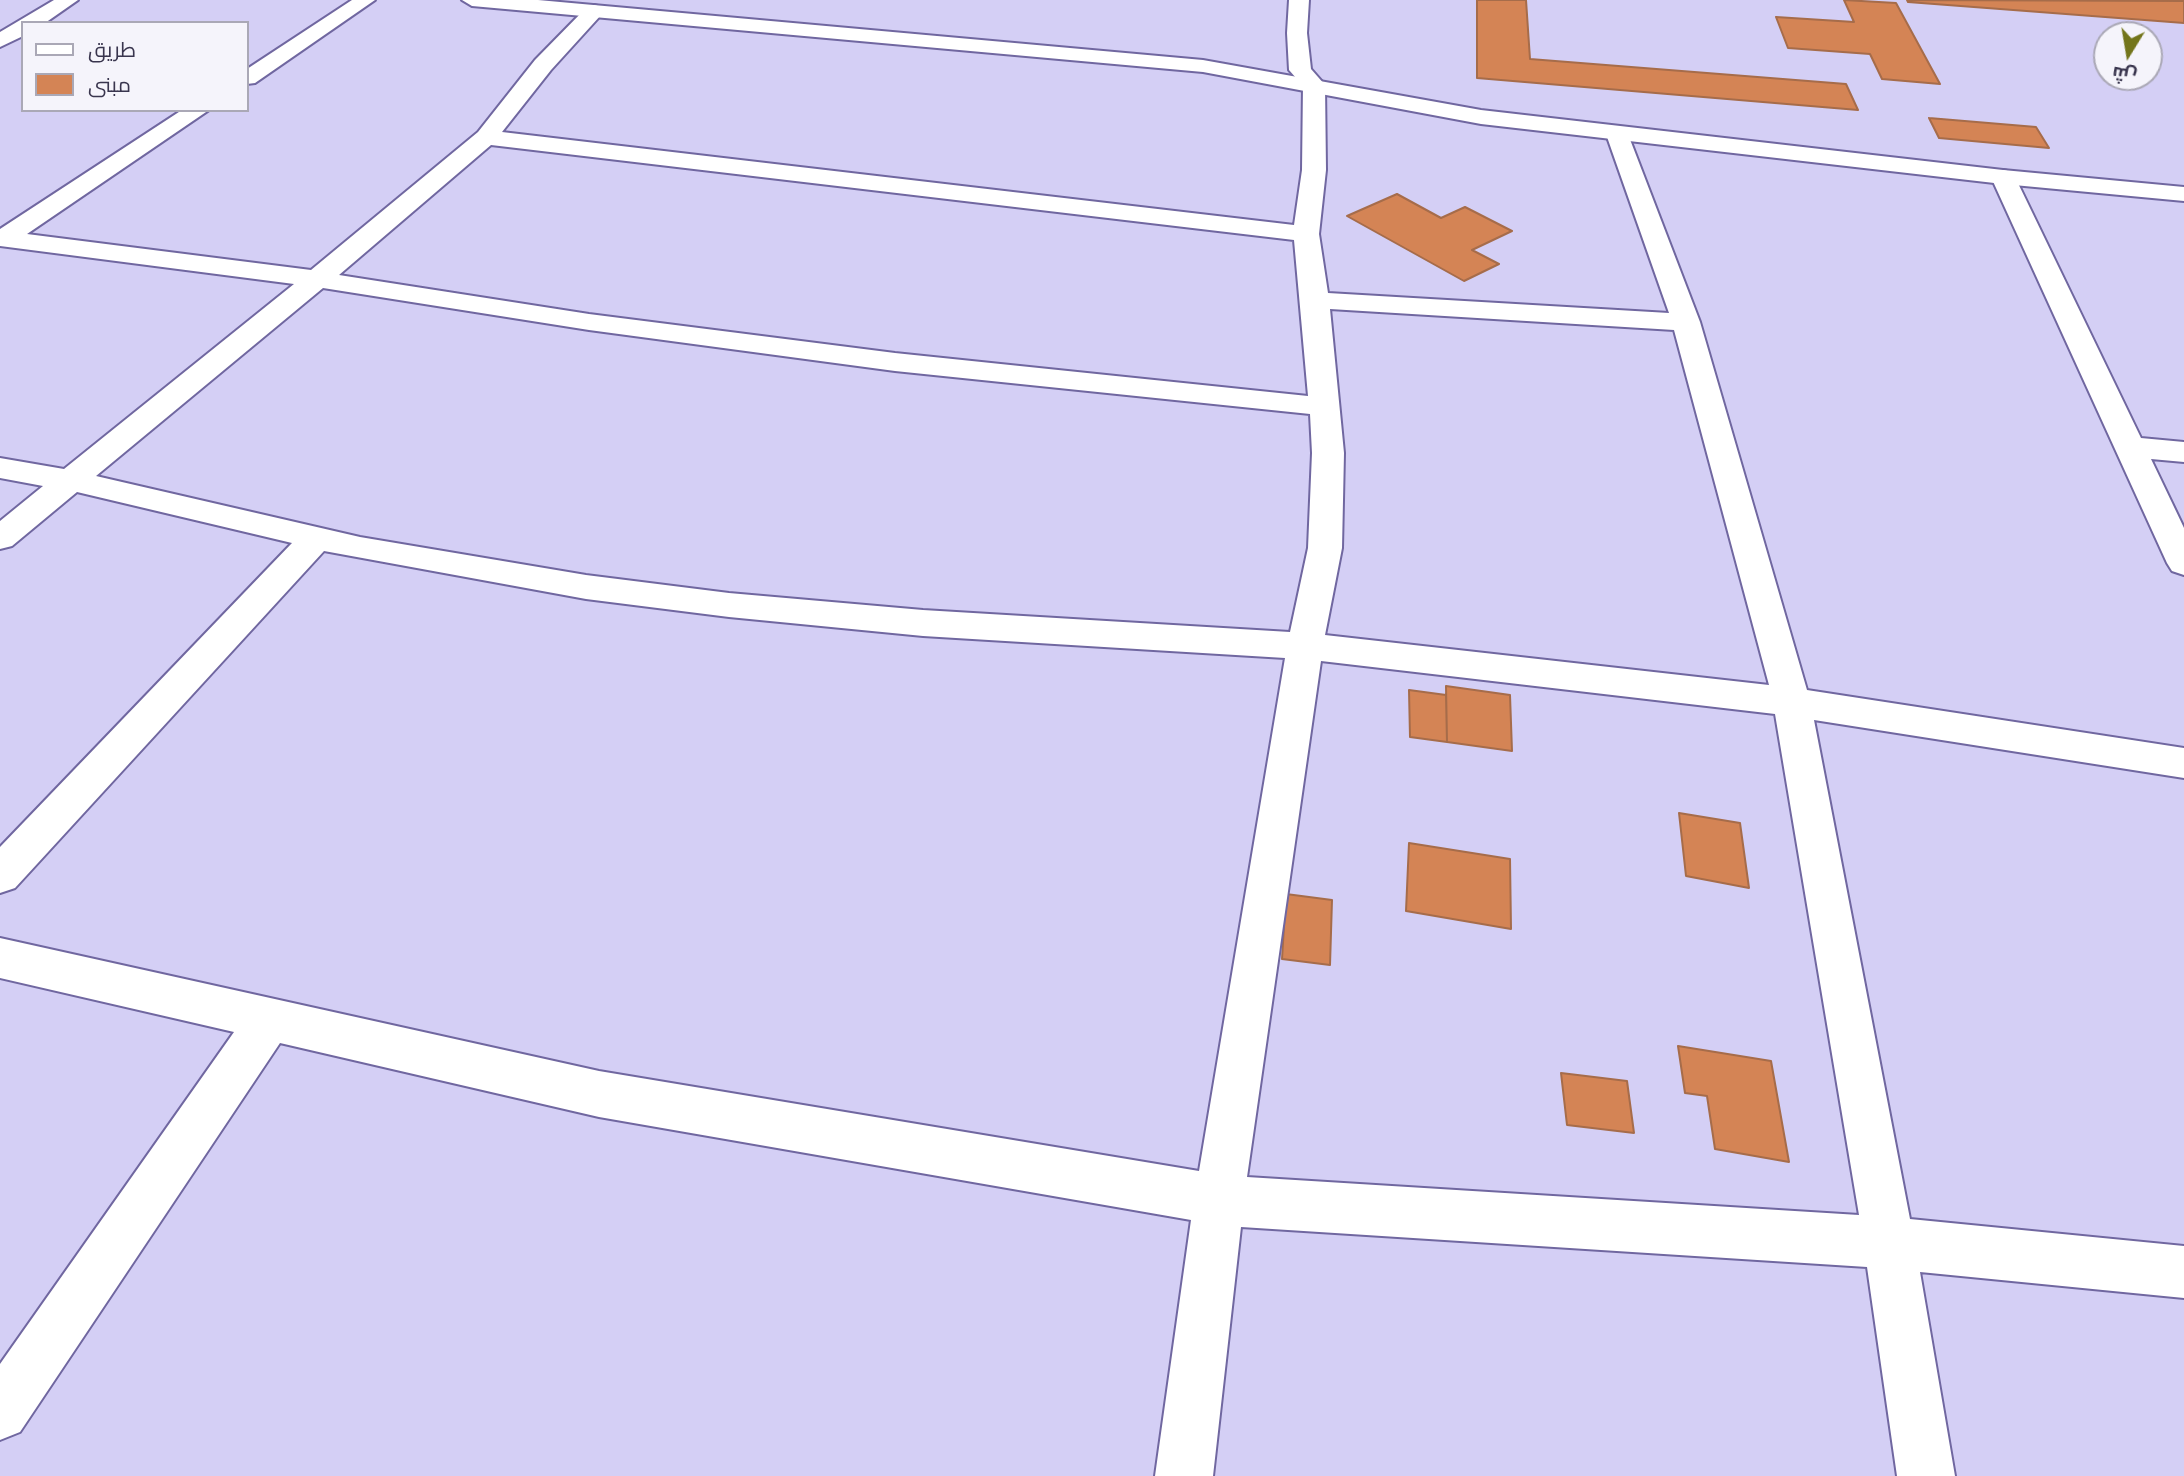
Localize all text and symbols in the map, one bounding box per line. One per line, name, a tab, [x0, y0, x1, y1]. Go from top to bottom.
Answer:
legend	[21, 21, 248, 112]
north arrow	[2093, 21, 2163, 91]
text: طريق	[88, 35, 136, 64]
text: ش	[2110, 60, 2139, 91]
text: مبنى	[88, 70, 131, 99]

